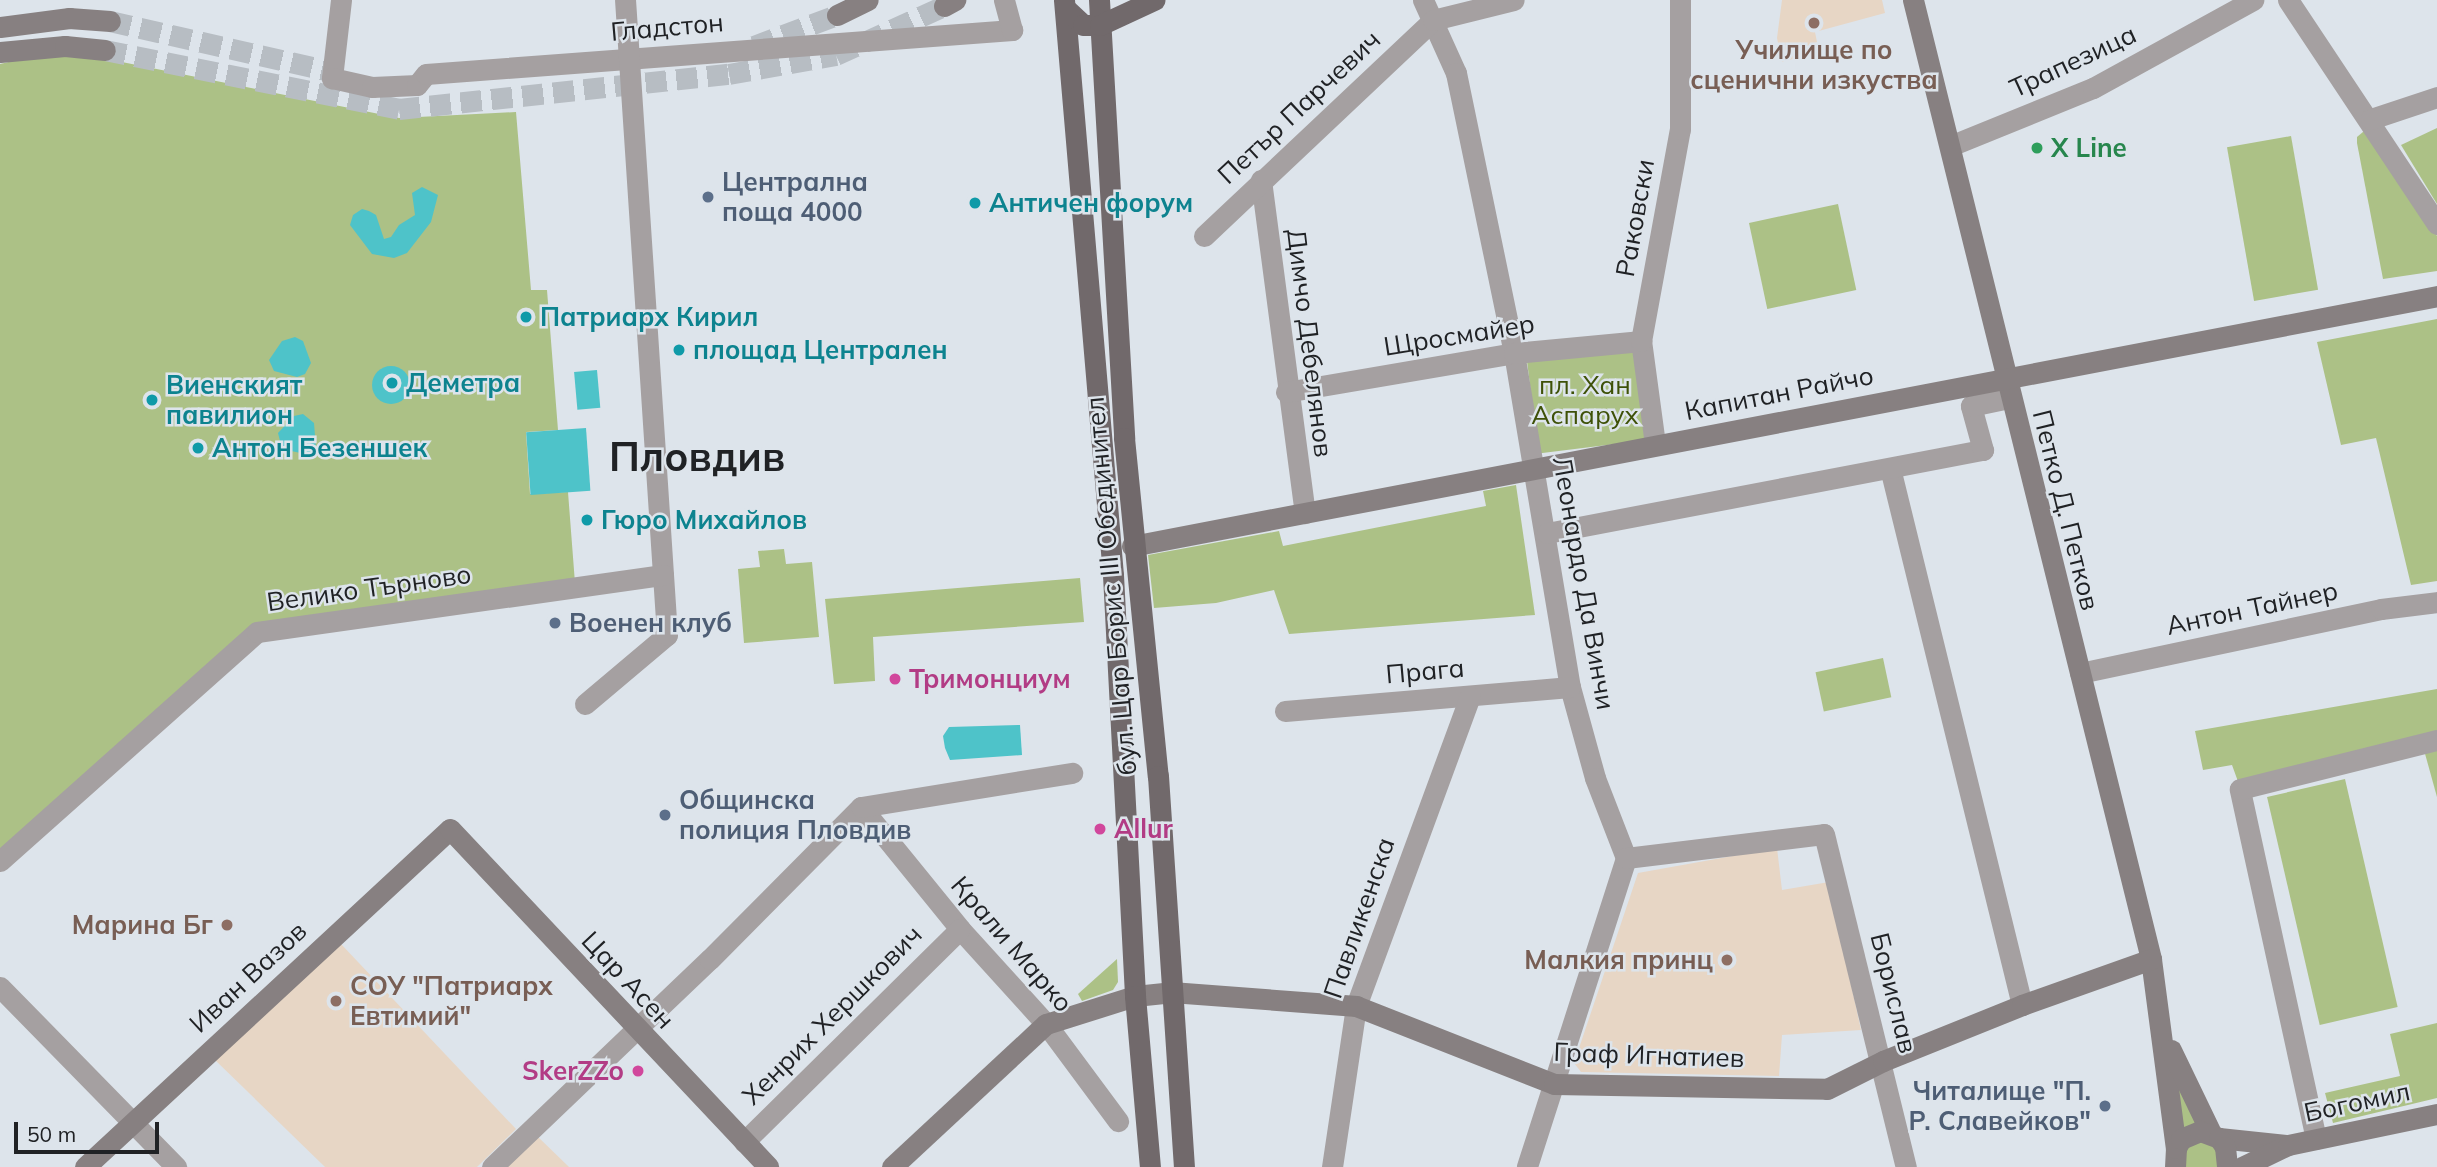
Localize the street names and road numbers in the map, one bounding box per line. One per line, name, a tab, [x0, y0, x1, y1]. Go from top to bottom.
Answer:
street label: Гладстон	[609, 7, 725, 47]
street label: Трапезица	[2005, 18, 2141, 104]
street label: Петър Парчевич	[1211, 24, 1387, 190]
street label: Раковски	[1609, 157, 1661, 279]
street label: Димчо Дебелянов	[1281, 227, 1339, 459]
street label: Щросмайер	[1381, 308, 1537, 362]
street label: Капитан Райчо	[1682, 359, 1876, 427]
street label: бул. Цар Борис III Обединител	[1079, 395, 1143, 777]
street label: Петко Д. Петков	[2026, 407, 2106, 613]
street label: Леонардо Да Винчи	[1546, 454, 1622, 712]
street label: Велико Търново	[265, 558, 473, 618]
street label: Антон Тайнер	[2163, 575, 2341, 641]
street label: Прага	[1384, 652, 1466, 690]
street label: Павликенска	[1317, 834, 1401, 1002]
street label: Крали Марко	[945, 870, 1079, 1018]
street label: Иван Вазов	[183, 915, 313, 1039]
street label: Хенрих Хершкович	[736, 919, 928, 1111]
street label: Цар Асен	[575, 925, 681, 1035]
street label: Борислав	[1864, 930, 1924, 1056]
street label: Граф Игнатиев	[1553, 1036, 1745, 1074]
street label: Богомил	[2301, 1076, 2413, 1128]

